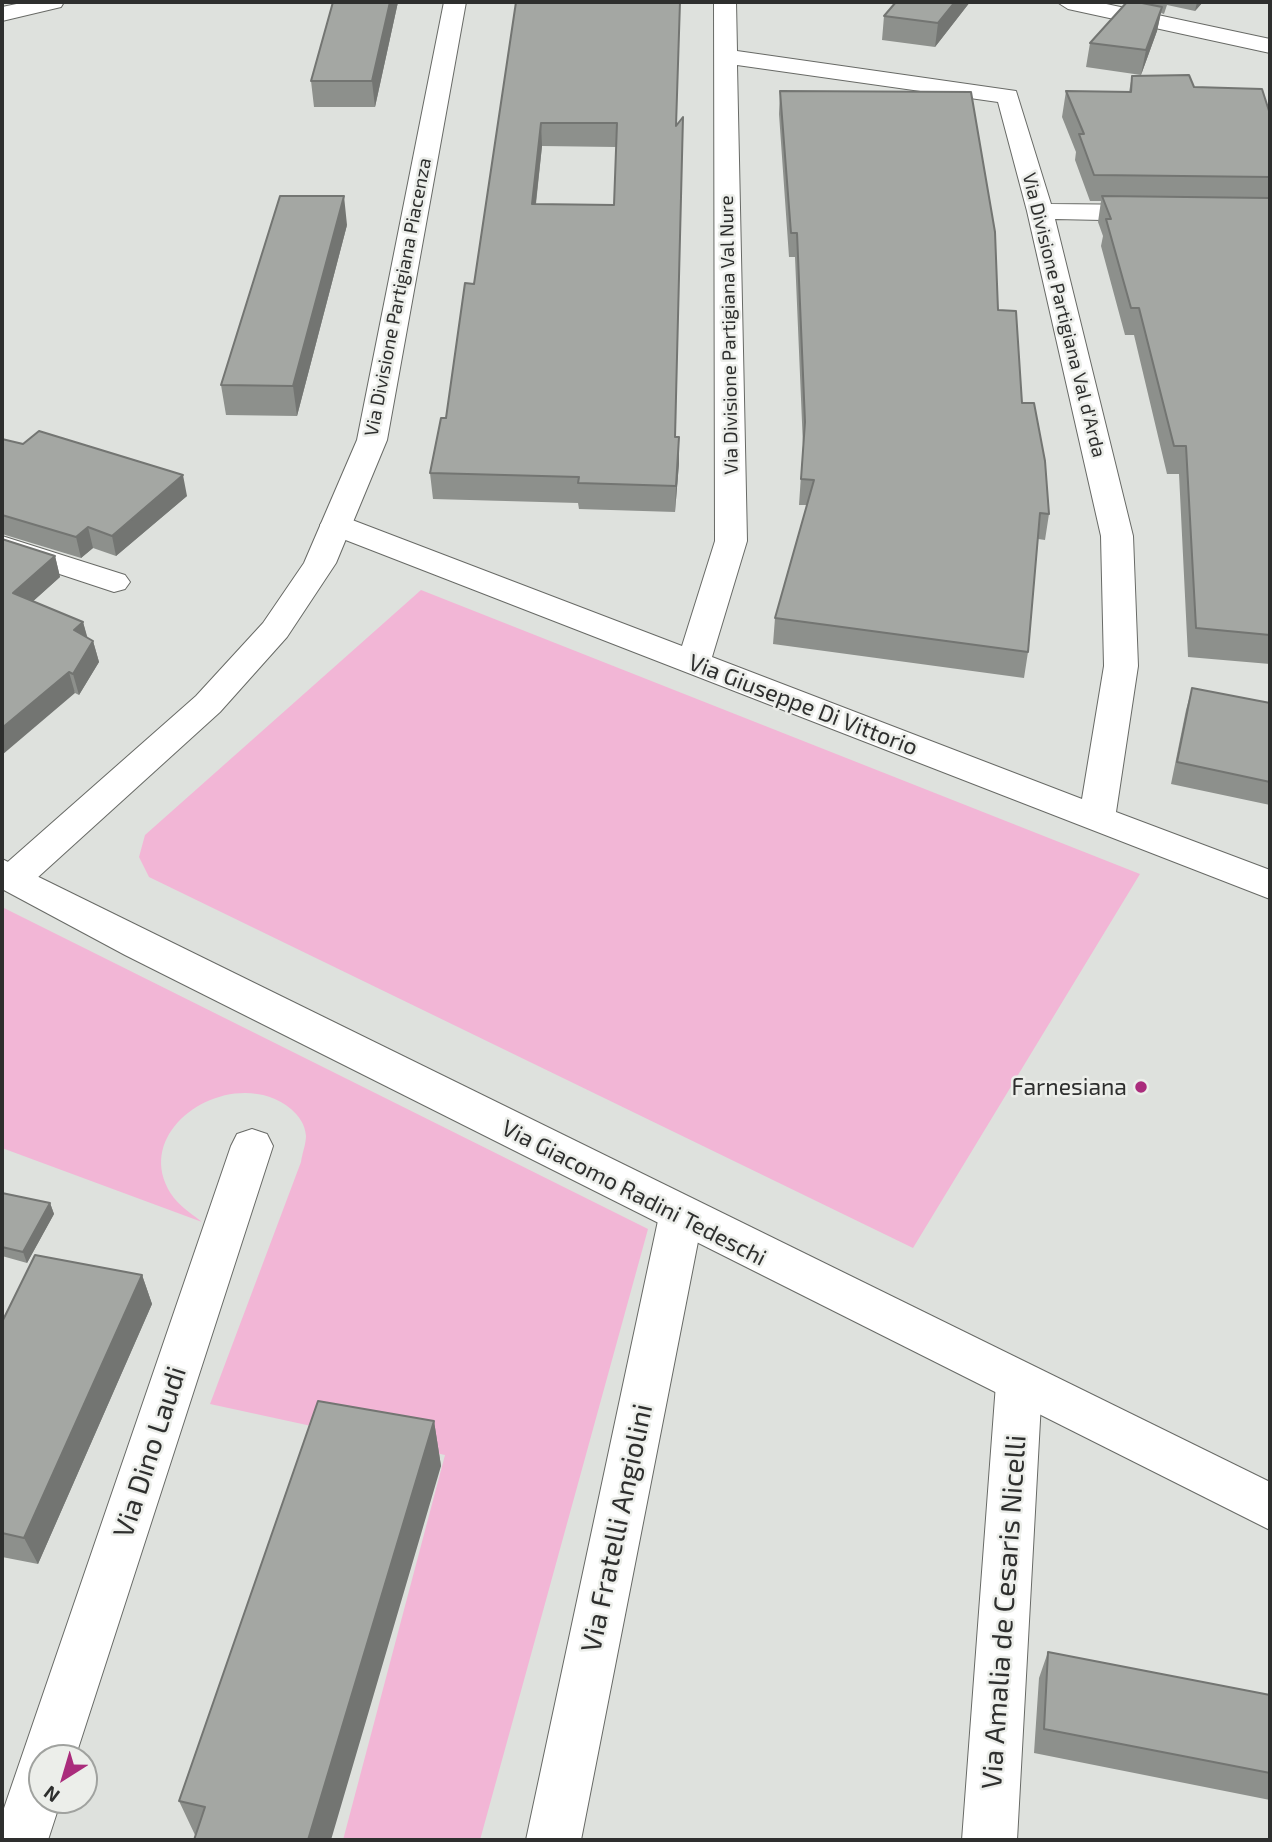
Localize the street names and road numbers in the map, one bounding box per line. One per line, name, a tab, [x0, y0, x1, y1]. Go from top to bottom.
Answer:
street label: Via Divisione Partigiana Piacenza	[360, 156, 436, 438]
street label: Via Divisione Partigiana Val d'Arda	[1018, 170, 1110, 460]
street label: Via Divisione Partigiana Val Nure	[715, 195, 743, 475]
street label: Via Giuseppe Di Vittorio	[684, 649, 922, 761]
street label: Via Giacomo Radini Tedeschi	[497, 1114, 771, 1272]
street label: Via Dino Laudi	[106, 1362, 194, 1542]
street label: Via Fratelli Angiolini	[574, 1401, 660, 1655]
street label: Via Amalia de Cesaris Nicelli	[975, 1434, 1033, 1790]

